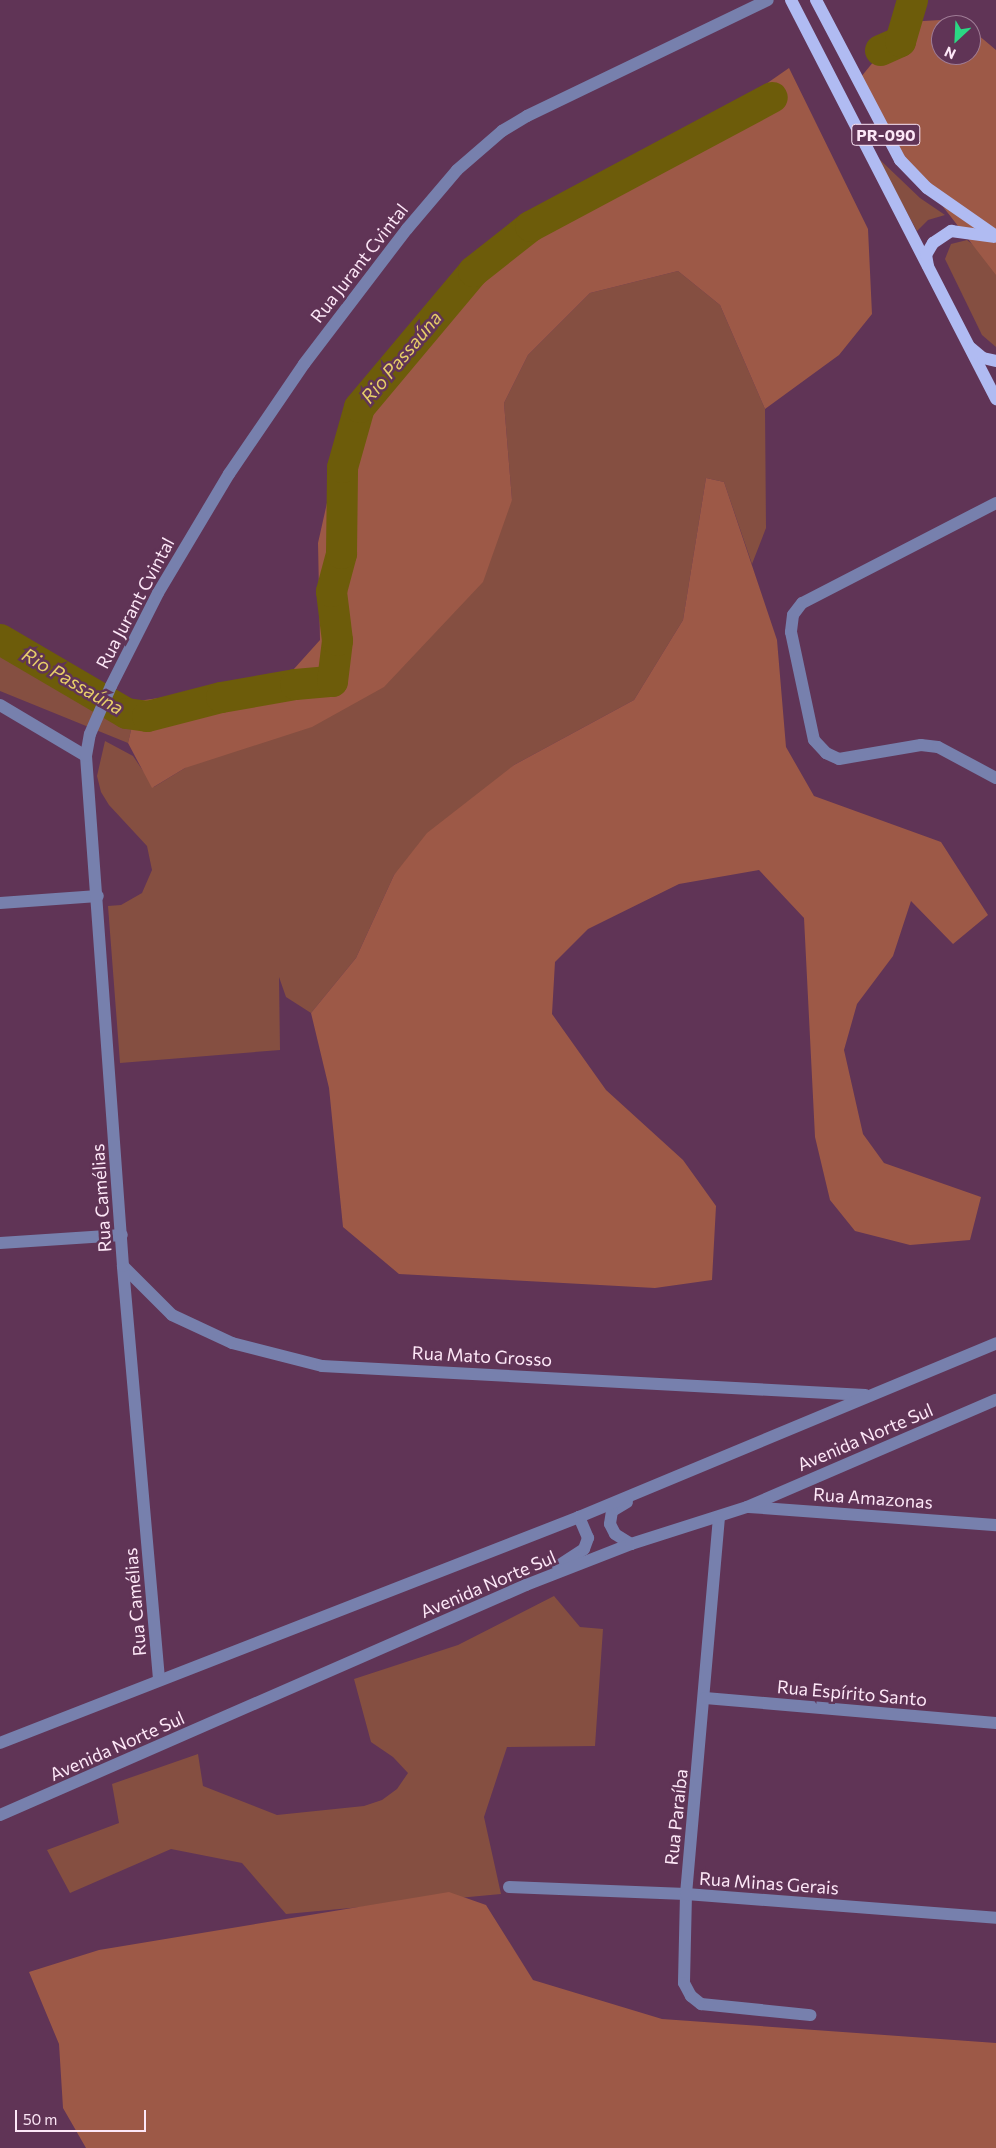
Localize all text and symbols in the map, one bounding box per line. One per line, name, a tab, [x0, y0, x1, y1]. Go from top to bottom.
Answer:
north arrow	[931, 15, 981, 65]
text: N	[942, 43, 958, 63]
road number: PR-090	[851, 122, 921, 148]
street label: Rua Jurant Cvintal	[306, 199, 412, 327]
water label: Rio Passaúna	[356, 306, 446, 408]
street label: Rua Jurant Cvintal	[91, 534, 179, 672]
water label: Rio Passaúna	[18, 643, 128, 719]
street label: Rua Camélias	[86, 1143, 116, 1253]
street label: Rua Mato Grosso	[411, 1342, 553, 1370]
street label: Avenida Norte Sul	[794, 1399, 936, 1475]
street label: Rua Amazonas	[812, 1483, 934, 1513]
street label: Avenida Norte Sul	[417, 1546, 559, 1622]
street label: Rua Camélias	[120, 1547, 150, 1657]
street label: Rua Espírito Santo	[776, 1676, 928, 1710]
street label: Avenida Norte Sul	[46, 1707, 188, 1785]
street label: Rua Paraíba	[660, 1768, 692, 1866]
street label: Rua Minas Gerais	[698, 1867, 840, 1899]
scale bar	[18, 2100, 149, 2132]
text: 50 m	[23, 2110, 57, 2128]

